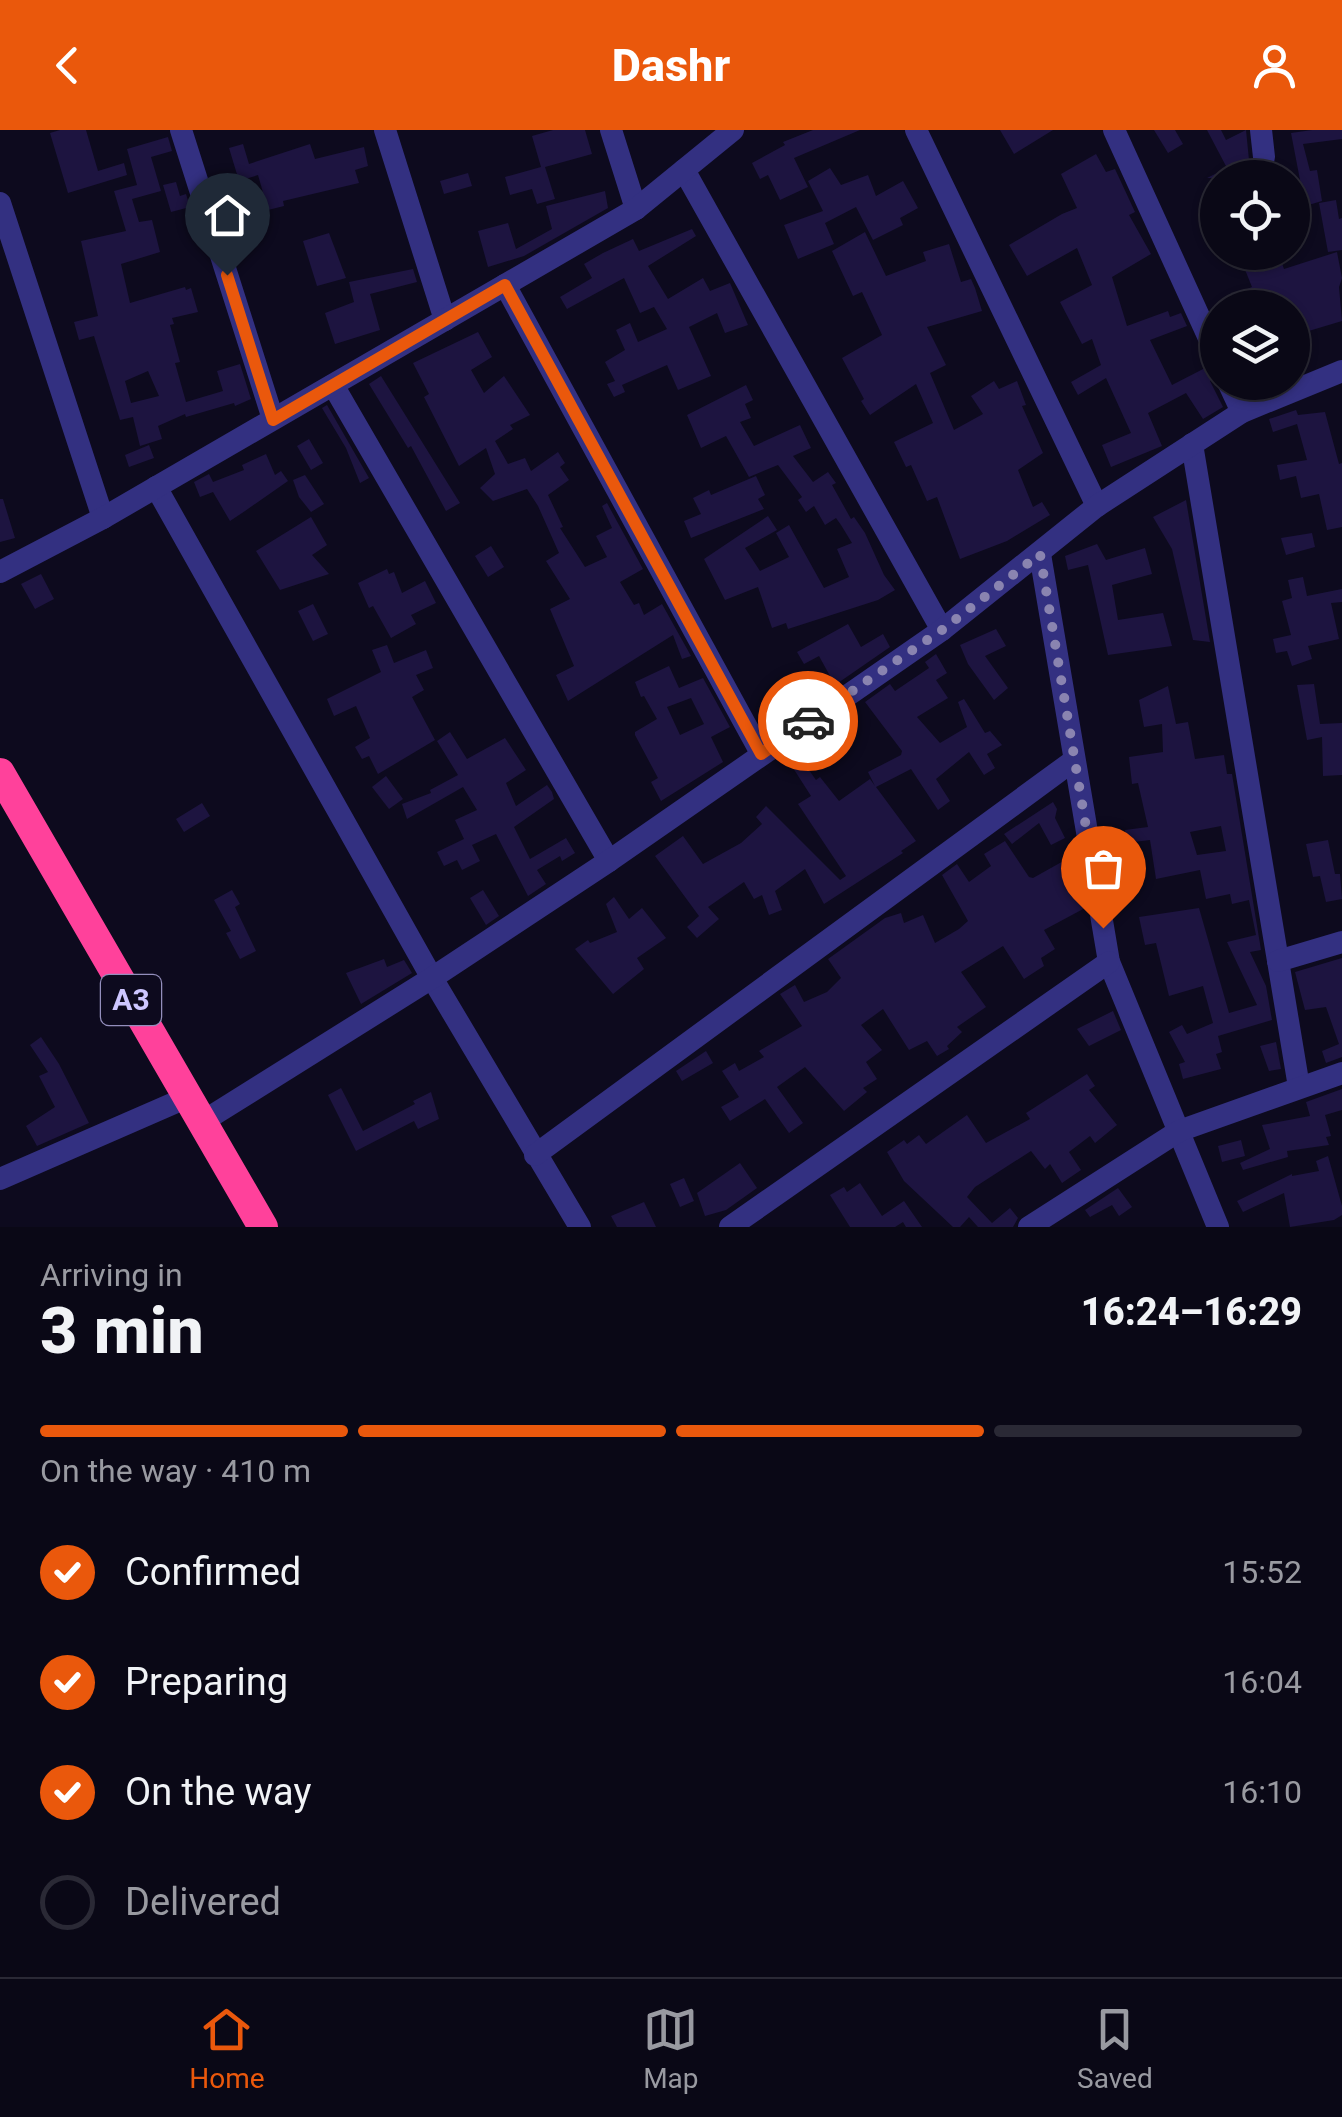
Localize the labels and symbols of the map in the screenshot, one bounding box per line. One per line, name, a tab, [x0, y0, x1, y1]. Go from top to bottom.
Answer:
pin	[185, 173, 270, 276]
courier	[758, 671, 858, 771]
pin	[1061, 826, 1146, 929]
road number: A3	[101, 975, 161, 1025]

